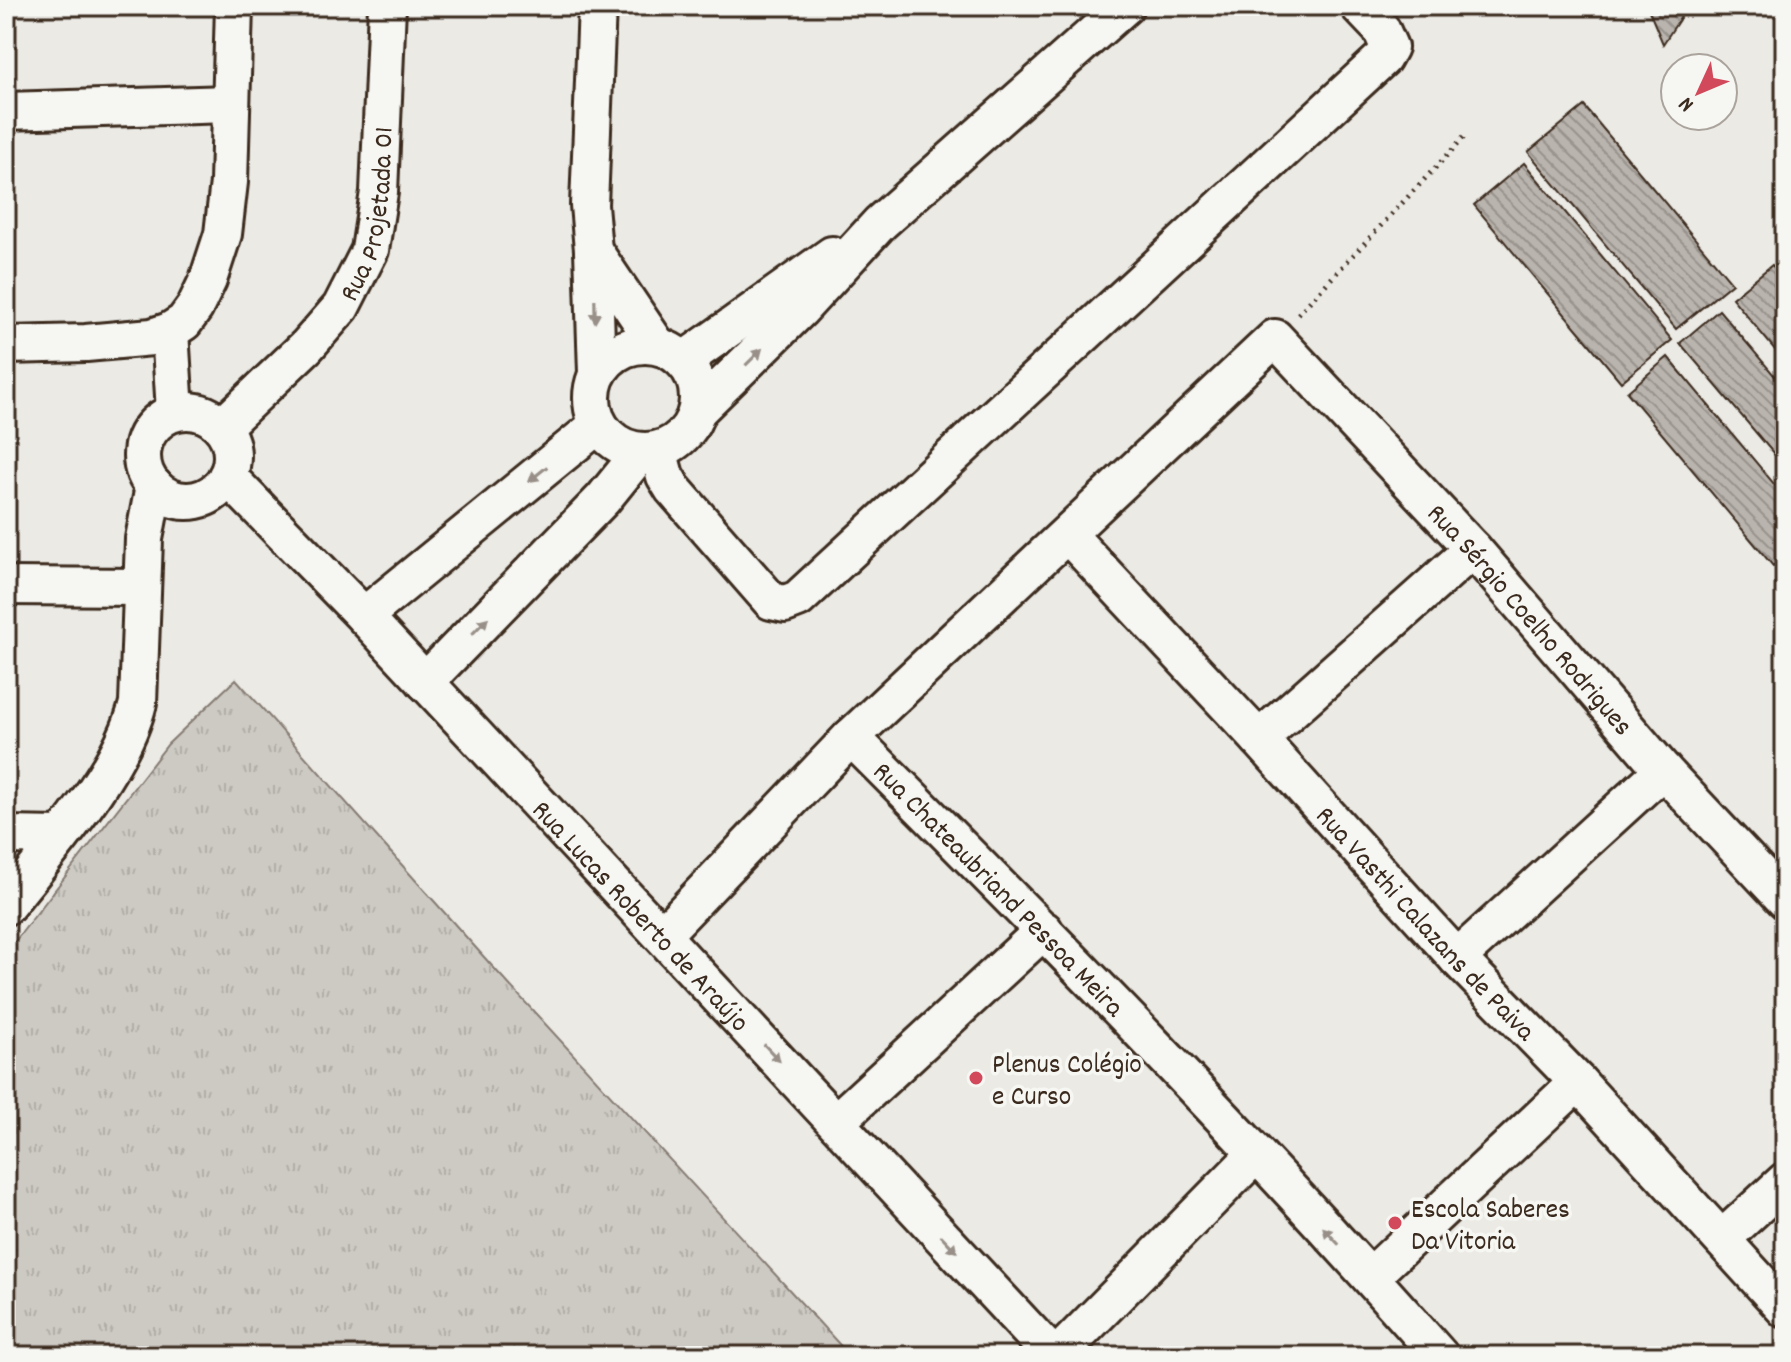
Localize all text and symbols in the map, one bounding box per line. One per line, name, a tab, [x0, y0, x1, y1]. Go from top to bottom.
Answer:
north arrow	[1659, 52, 1739, 132]
text: N	[1672, 89, 1702, 118]
street label: Rua Projetada 01	[332, 126, 407, 310]
one-way arrow	[589, 299, 601, 324]
one-way arrow	[744, 348, 763, 367]
one-way arrow	[528, 465, 548, 482]
street label: Rua Sérgio Coelho Rodrigues	[1415, 497, 1640, 747]
one-way arrow	[470, 617, 488, 636]
street label: Rua Chateaubriand Pessoa Meira	[861, 755, 1132, 1029]
street label: Rua Lucas Roberto de Araújo	[520, 793, 757, 1043]
street label: Rua Vasthi Calazans de Paiva	[1304, 799, 1543, 1053]
one-way arrow	[763, 1044, 781, 1063]
place label: Plenus Colégio e Curso	[992, 1047, 1142, 1119]
marker: Plenus Colégio e Curso	[967, 1069, 985, 1087]
place label: Escola Saberes Da Vitoria	[1411, 1192, 1570, 1264]
marker: Escola Saberes Da Vitoria	[1386, 1214, 1404, 1232]
one-way arrow	[1323, 1227, 1341, 1246]
one-way arrow	[940, 1234, 958, 1253]

